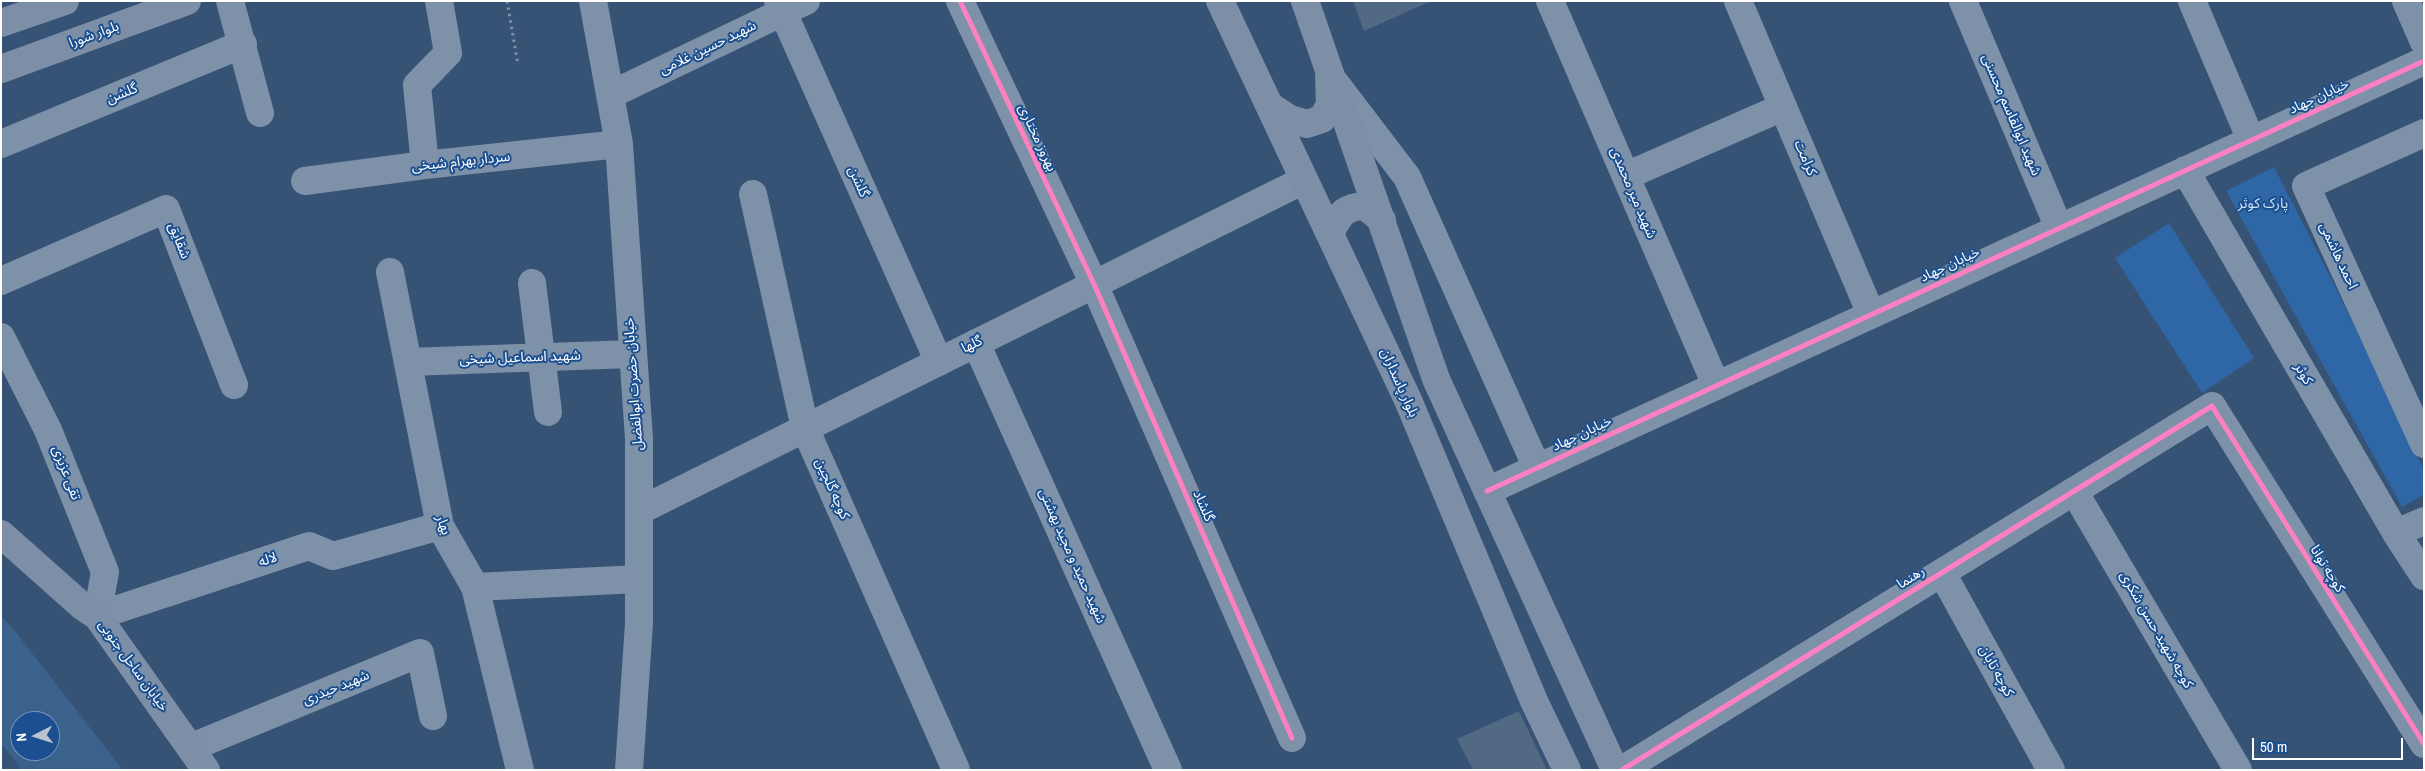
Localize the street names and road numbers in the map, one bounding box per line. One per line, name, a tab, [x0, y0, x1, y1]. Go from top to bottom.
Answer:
street label: شهید حسین غلامی	[657, 17, 759, 79]
street label: بلوار شورا	[67, 18, 121, 52]
street label: شهید ابوالقاسم محسنی	[1978, 51, 2044, 179]
street label: خیابان جهاد	[2286, 76, 2352, 118]
street label: گلشن	[104, 80, 140, 108]
street label: بهروز مختاری	[1014, 102, 1060, 174]
street label: کرامت	[1790, 138, 1820, 178]
street label: شهید میر محمدی	[1606, 145, 1660, 241]
street label: سردار بهرام شیخی	[411, 148, 511, 176]
street label: گلشن	[844, 164, 872, 200]
street label: شقایق	[164, 220, 194, 262]
street label: احمد هاشمی	[2315, 220, 2361, 292]
street label: خیابان جهاد	[1917, 244, 1983, 286]
street label: خیابان حضرت ابوالفضل	[621, 317, 647, 451]
street label: گلها	[959, 333, 985, 357]
street label: بلوار پاسداران	[1376, 346, 1422, 420]
street label: شهید اسماعیل شیخی	[459, 347, 581, 369]
street label: کوثر	[2290, 360, 2316, 388]
street label: خیابان جهاد	[1549, 413, 1615, 455]
street label: تقی عزیزی	[48, 443, 84, 503]
street label: کوچه گلچین	[811, 456, 853, 522]
street label: شهید حمید و مجید بهشتی	[1035, 486, 1109, 626]
street label: گلشاد	[1189, 488, 1217, 524]
street label: بهار	[432, 513, 454, 537]
street label: کوچه توانا	[2306, 542, 2348, 596]
street label: لاله	[257, 549, 279, 571]
street label: رهنما	[1894, 563, 1928, 593]
street label: کوچه شهید حسن شکری	[2116, 568, 2196, 692]
street label: خیابان ساحل جنوبی	[94, 617, 172, 715]
street label: کوچه تابان	[1975, 642, 2017, 700]
street label: شهید حیدری	[300, 667, 372, 709]

